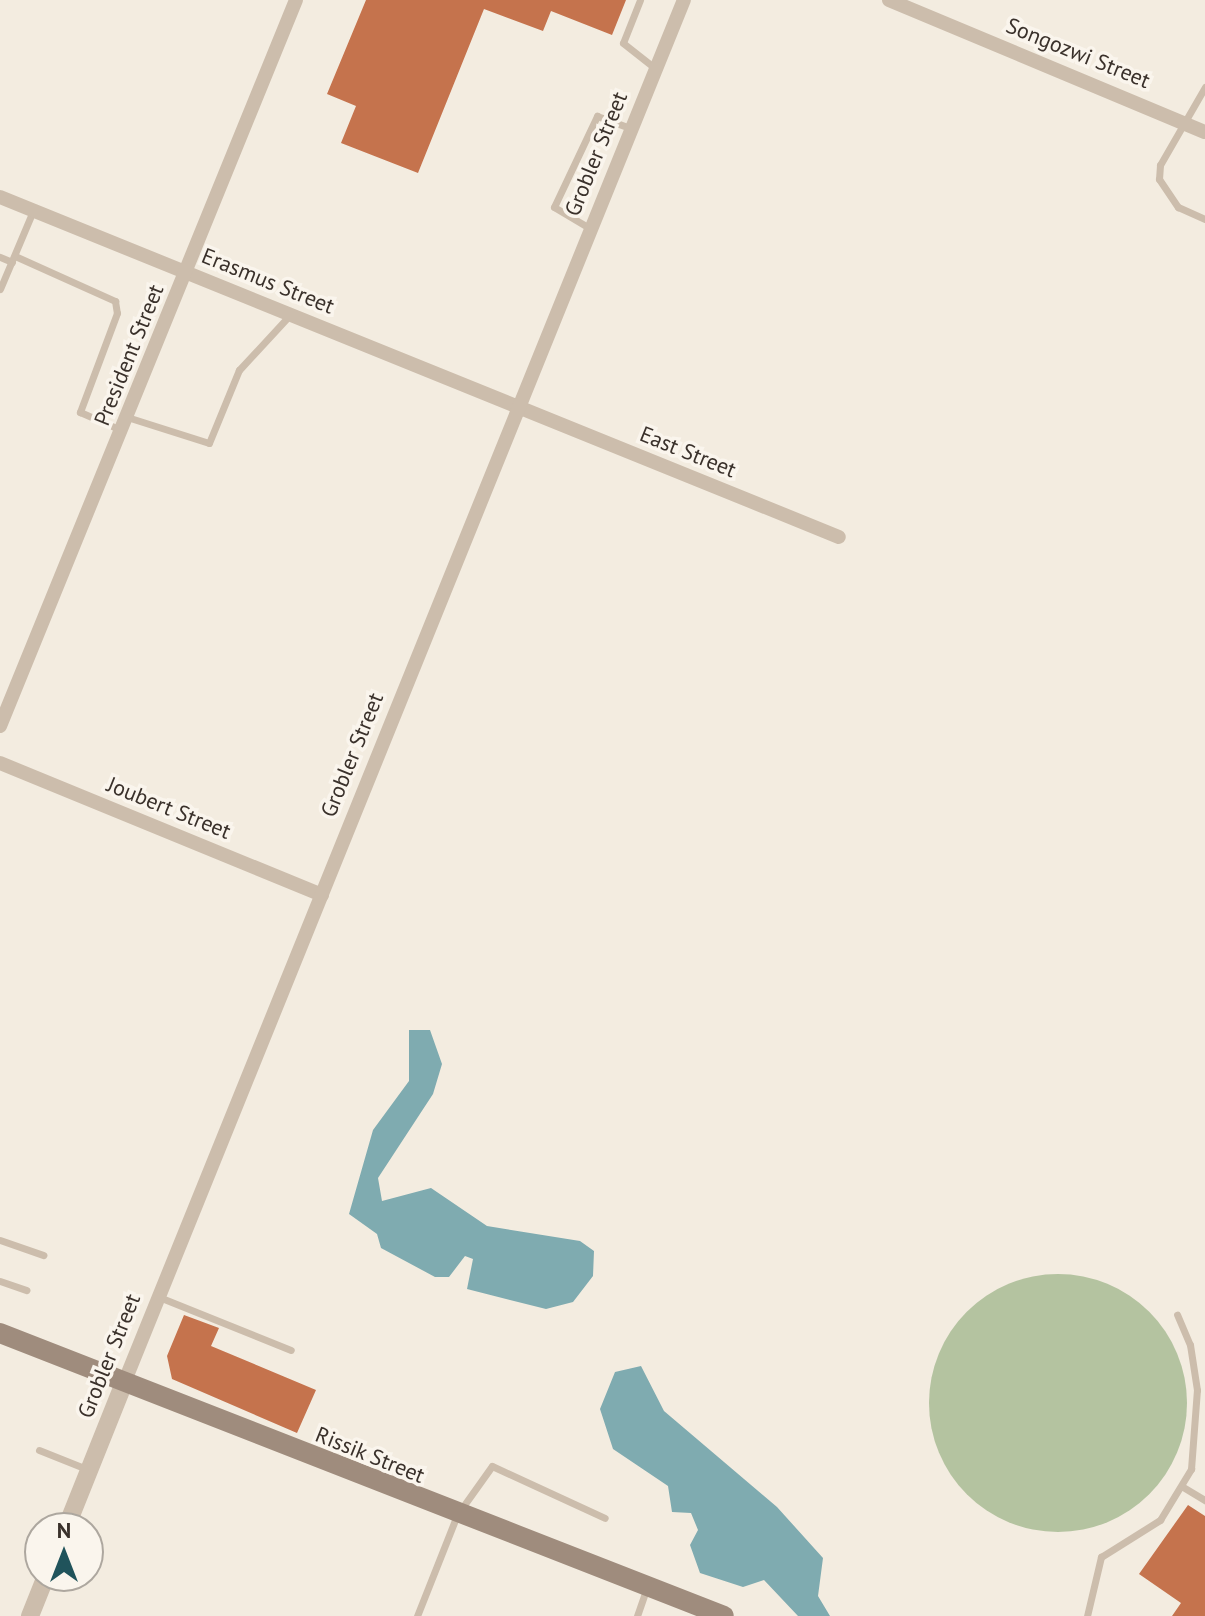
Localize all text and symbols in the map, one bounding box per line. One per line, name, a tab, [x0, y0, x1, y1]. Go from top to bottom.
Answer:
street label: Songozwi Street	[1002, 12, 1154, 94]
street label: Grobler Street	[559, 88, 633, 220]
street label: Erasmus Street	[198, 242, 338, 320]
street label: President Street	[89, 281, 169, 429]
street label: East Street	[636, 421, 740, 483]
street label: Grobler Street	[315, 689, 389, 821]
street label: Joubert Street	[103, 771, 235, 845]
street label: Grobler Street	[72, 1290, 146, 1422]
street label: Rissik Street	[311, 1421, 429, 1489]
north arrow	[24, 1512, 104, 1592]
text: N	[57, 1516, 71, 1544]

